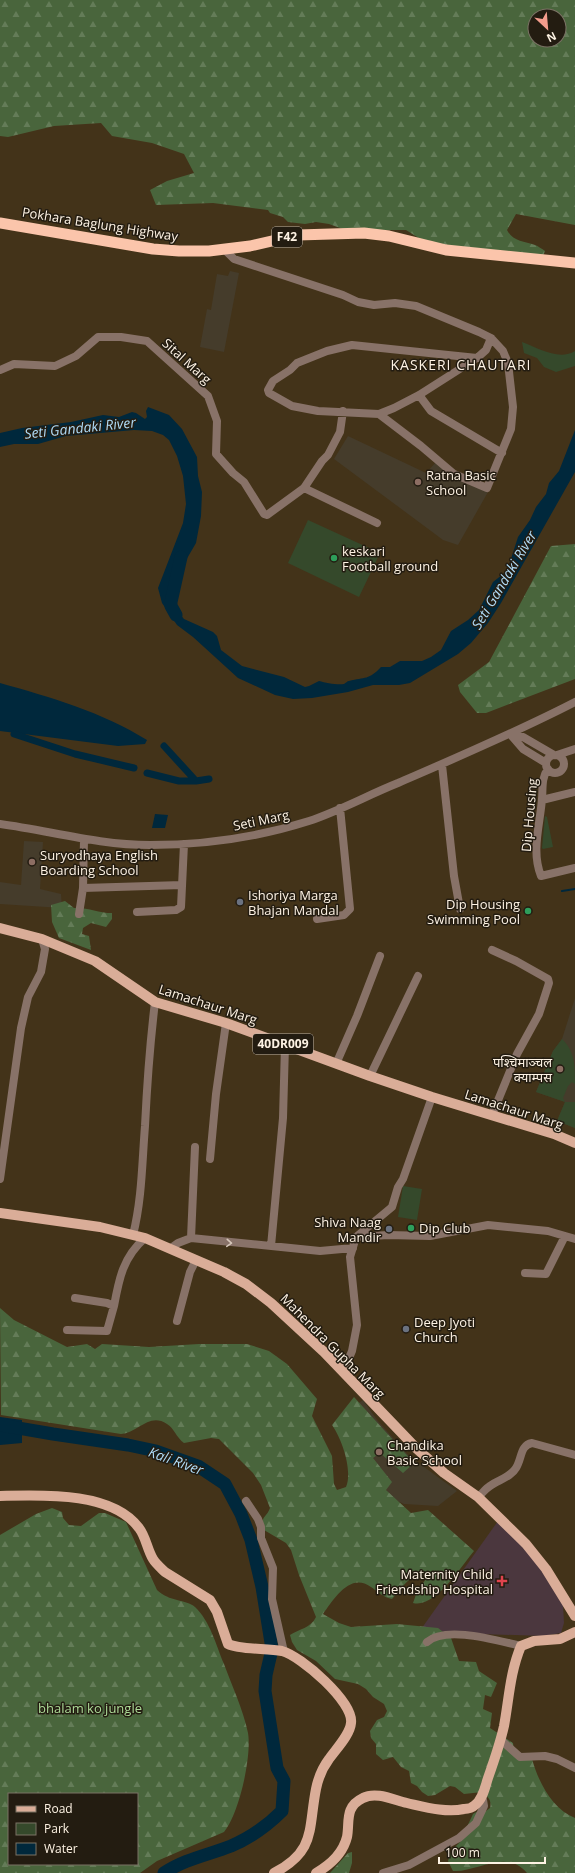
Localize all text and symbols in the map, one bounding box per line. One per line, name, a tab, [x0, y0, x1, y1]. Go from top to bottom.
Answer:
north arrow	[527, 8, 567, 48]
text: N	[544, 29, 559, 46]
street label: Pokhara Baglung Highway	[21, 203, 180, 245]
road number: F42	[272, 227, 302, 247]
street label: Sital Marg	[159, 334, 215, 388]
district label: KASKERI CHAUTARI	[391, 355, 531, 374]
water label: Seti Gandaki River	[23, 412, 137, 443]
place label: Ratna Basic School	[426, 466, 496, 499]
marker: Ratna Basic School	[413, 477, 423, 487]
water label: Seti Gandaki River	[467, 527, 541, 633]
place label: keskari Football ground	[342, 542, 438, 575]
marker: keskari Football ground	[329, 553, 339, 563]
street label: Dip Housing	[517, 777, 541, 853]
street label: Seti Marg	[231, 805, 291, 835]
place label: Suryodhaya English Boarding School	[40, 846, 158, 879]
marker: Suryodhaya English Boarding School	[27, 857, 37, 867]
place label: Ishoriya Marga Bhajan Mandal	[248, 886, 339, 919]
place label: Dip Housing Swimming Pool	[427, 895, 520, 928]
marker: Ishoriya Marga Bhajan Mandal	[235, 897, 245, 907]
marker: Dip Housing Swimming Pool	[523, 906, 533, 916]
street label: Lamachaur Marg	[156, 980, 260, 1028]
road number: 40DR009	[253, 1034, 313, 1054]
place label: पश्‍चिमाञ्‍चल क्याम्पस	[493, 1053, 552, 1086]
marker: पश्‍चिमाञ्‍चल क्याम्पस	[555, 1064, 565, 1074]
street label: Lamachaur Marg	[462, 1085, 566, 1133]
place label: Shiva Naag Mandir	[314, 1213, 382, 1246]
place label: Dip Club	[419, 1219, 470, 1237]
marker: Dip Club	[406, 1223, 416, 1233]
marker: Shiva Naag Mandir	[384, 1224, 394, 1234]
one-way arrow	[226, 1238, 232, 1247]
street label: Mahendra Gupha Marg	[277, 1290, 389, 1402]
place label: Deep Jyoti Church	[414, 1313, 475, 1346]
marker: Deep Jyoti Church	[401, 1324, 411, 1334]
place label: Chandika Basic School	[387, 1436, 462, 1469]
water label: Kali River	[146, 1442, 207, 1479]
marker: Chandika Basic School	[374, 1447, 384, 1457]
place label: Maternity Child Friendship Hospital	[376, 1565, 493, 1598]
marker: Maternity Child Friendship Hospital	[496, 1575, 508, 1587]
park label: bhalam ko jungle	[38, 1699, 142, 1717]
legend	[8, 1793, 138, 1865]
text: Road	[44, 1800, 73, 1817]
text: Park	[44, 1820, 70, 1837]
scale bar	[439, 1839, 545, 1865]
text: Water	[44, 1840, 78, 1857]
text: 100 m	[445, 1844, 480, 1861]

